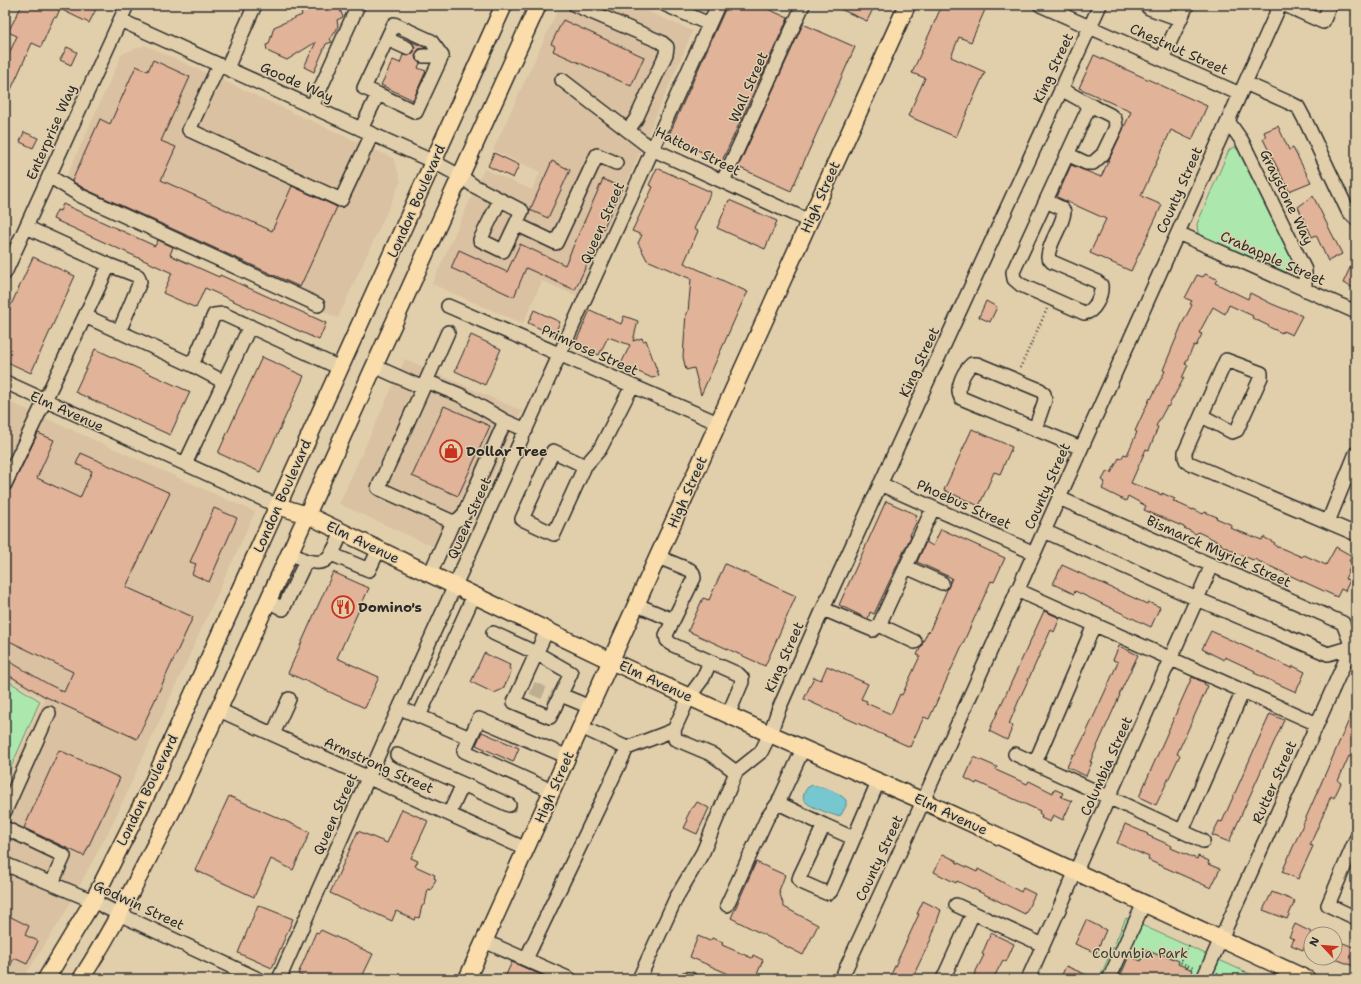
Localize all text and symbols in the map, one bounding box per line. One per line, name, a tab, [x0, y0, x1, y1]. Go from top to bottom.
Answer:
street label: Chestnut Street	[1127, 19, 1231, 79]
street label: King Street	[1029, 30, 1077, 106]
street label: Wall Street	[724, 49, 772, 125]
street label: Goode Way	[258, 58, 336, 106]
street label: Enterprise Way	[22, 81, 80, 183]
street label: Hatton Street	[652, 123, 744, 179]
street label: London Boulevard	[383, 141, 449, 260]
street label: County Street	[1152, 144, 1206, 236]
street label: Graystone Way	[1256, 146, 1318, 248]
street label: High Street	[796, 158, 844, 236]
street label: Queen Street	[576, 179, 628, 267]
street label: Crabapple Street	[1218, 227, 1328, 289]
street label: Primrose Street	[539, 321, 641, 379]
street label: King Street	[895, 324, 943, 400]
street label: Elm Avenue	[27, 387, 107, 435]
street label: London Boulevard	[249, 436, 315, 555]
shop icon: Dollar Tree	[438, 438, 464, 464]
street label: County Street	[1020, 440, 1074, 532]
place label: Dollar Tree	[466, 442, 547, 460]
street label: High Street	[663, 453, 711, 531]
street label: Queen Street	[443, 474, 495, 562]
street label: Phoebus Street	[914, 475, 1014, 533]
street label: Bismarck Myrick Street	[1144, 511, 1294, 591]
street label: Elm Avenue	[324, 517, 402, 567]
restaurant icon: Domino's	[330, 594, 356, 620]
place label: Domino's	[358, 598, 422, 616]
street label: King Street	[760, 619, 808, 695]
street label: Elm Avenue	[616, 656, 696, 706]
street label: Columbia Street	[1076, 713, 1136, 819]
street label: London Boulevard	[112, 731, 182, 849]
street label: Armstrong Street	[321, 733, 437, 797]
street label: Rutter Street	[1248, 738, 1300, 826]
street label: High Street	[530, 748, 578, 826]
street label: Queen Street	[309, 770, 361, 858]
street label: Elm Avenue	[911, 789, 991, 839]
street label: County Street	[851, 812, 907, 904]
street label: Godwin Street	[91, 876, 187, 934]
north arrow	[1303, 926, 1343, 966]
text: N	[1306, 934, 1323, 949]
park label: Columbia Park	[1092, 944, 1188, 962]

